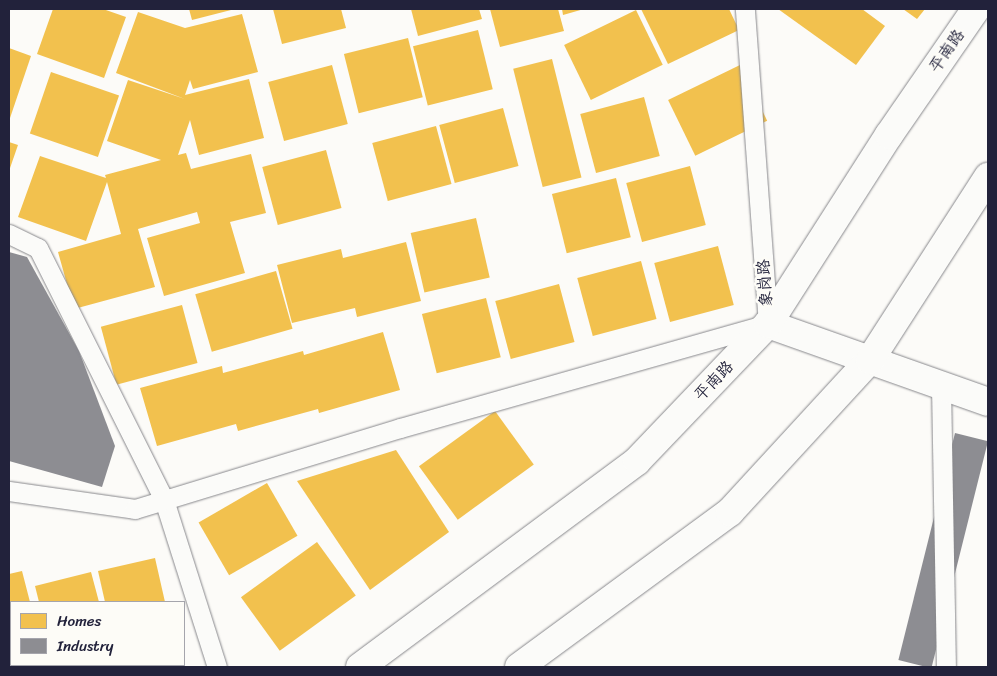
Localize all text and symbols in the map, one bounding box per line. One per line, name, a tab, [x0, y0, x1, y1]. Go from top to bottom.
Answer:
street label: 平南路	[925, 26, 969, 76]
street label: 象岗路	[754, 258, 776, 308]
street label: 平南路	[690, 357, 738, 405]
legend	[10, 601, 185, 666]
text: Homes	[57, 608, 101, 634]
text: Industry	[57, 633, 114, 659]

